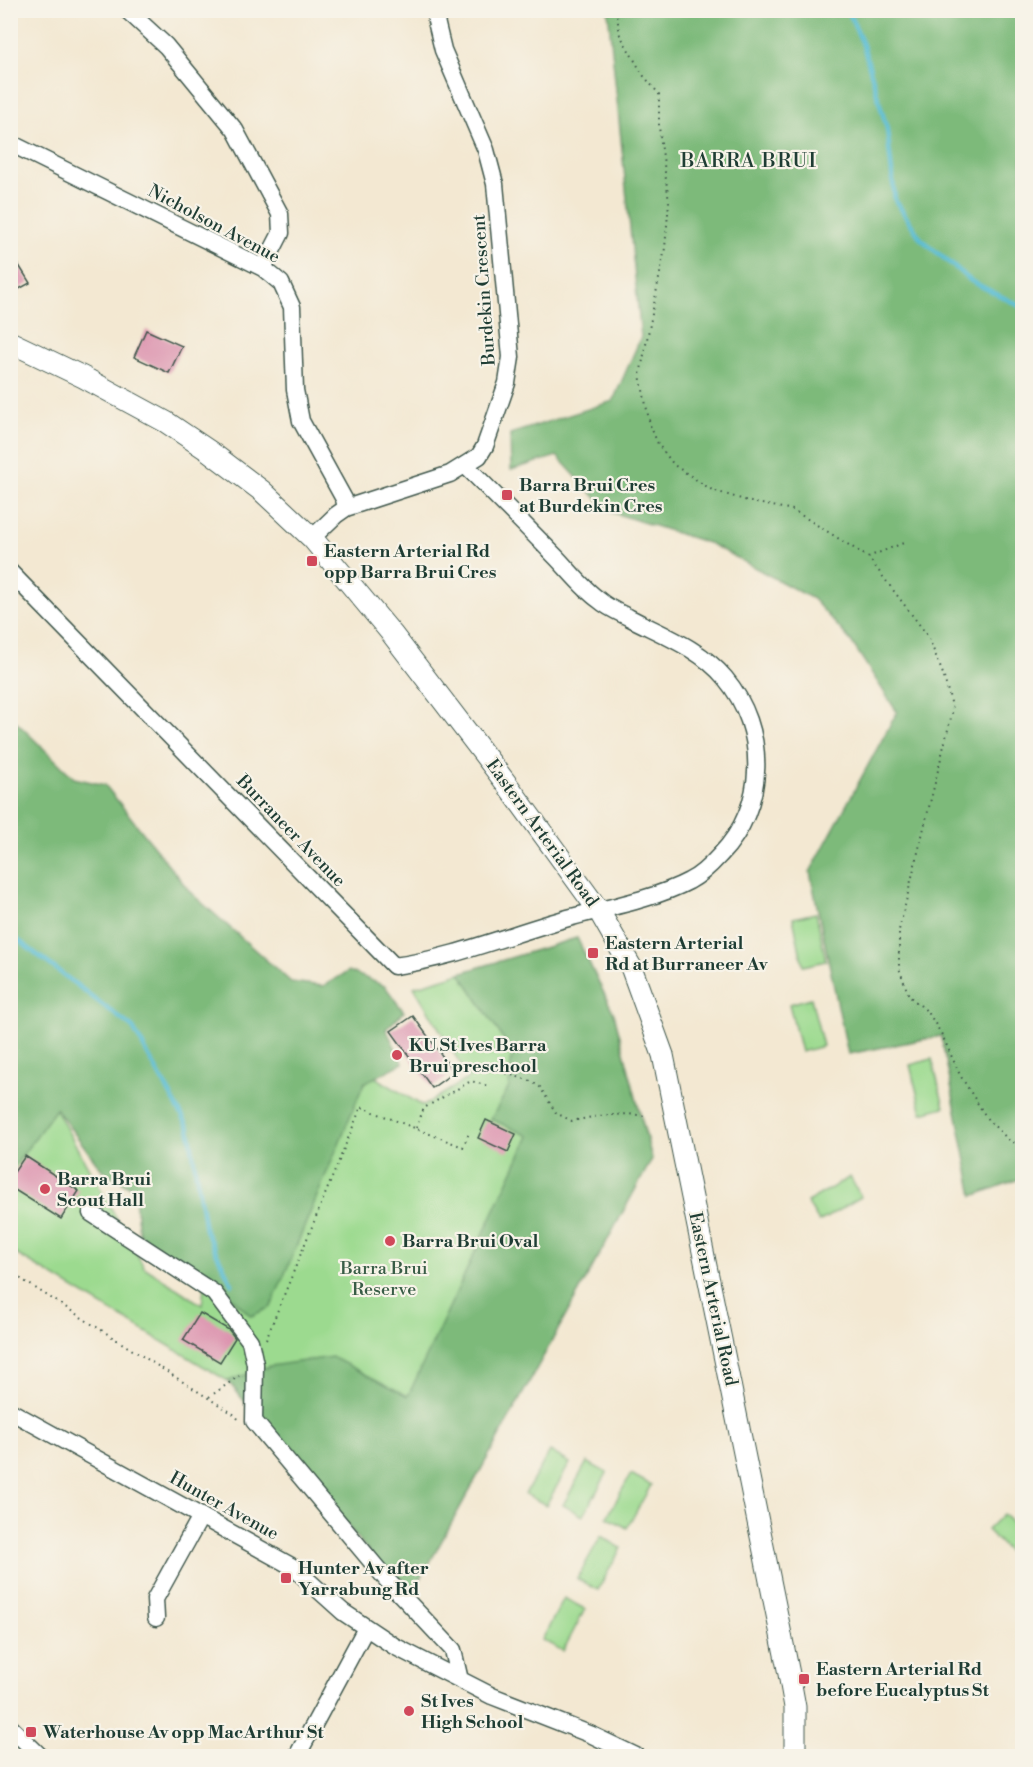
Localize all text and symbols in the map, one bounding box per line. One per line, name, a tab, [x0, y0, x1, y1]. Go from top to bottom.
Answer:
district label: BARRA BRUI	[679, 149, 818, 174]
street label: Nicholson Avenue	[144, 180, 284, 268]
street label: Burdekin Crescent	[467, 213, 501, 368]
place label: Barra Brui Cres at Burdekin Cres	[519, 474, 663, 518]
marker: Barra Brui Cres at Burdekin Cres	[500, 488, 514, 502]
place label: Eastern Arterial Rd opp Barra Brui Cres	[324, 540, 497, 584]
marker: Eastern Arterial Rd opp Barra Brui Cres	[305, 554, 319, 568]
street label: Eastern Arterial Road	[481, 755, 604, 912]
street label: Burraneer Avenue	[231, 769, 351, 892]
place label: Eastern Arterial Rd at Burraneer Av	[605, 932, 769, 976]
marker: Eastern Arterial Rd at Burraneer Av	[586, 946, 600, 960]
place label: KU St Ives Barra Brui preschool	[409, 1034, 547, 1078]
marker: KU St Ives Barra Brui preschool	[390, 1048, 404, 1062]
place label: Barra Brui Scout Hall	[57, 1168, 151, 1212]
marker: Barra Brui Scout Hall	[38, 1182, 52, 1196]
street label: Eastern Arterial Road	[683, 1210, 743, 1389]
place label: Barra Brui Oval	[402, 1230, 538, 1253]
marker: Barra Brui Oval	[383, 1234, 397, 1248]
park label: Barra Brui Reserve	[339, 1257, 428, 1301]
street label: Hunter Avenue	[165, 1466, 283, 1546]
place label: Hunter Av after Yarrabung Rd	[298, 1557, 429, 1601]
marker: Hunter Av after Yarrabung Rd	[279, 1571, 293, 1585]
place label: Eastern Arterial Rd before Eucalyptus St	[816, 1658, 990, 1702]
marker: Eastern Arterial Rd before Eucalyptus St	[797, 1672, 811, 1686]
place label: St Ives High School	[421, 1690, 524, 1734]
marker: St Ives High School	[402, 1704, 416, 1718]
place label: Waterhouse Av opp MacArthur St	[42, 1721, 324, 1744]
marker: Waterhouse Av opp MacArthur St	[24, 1725, 38, 1739]

